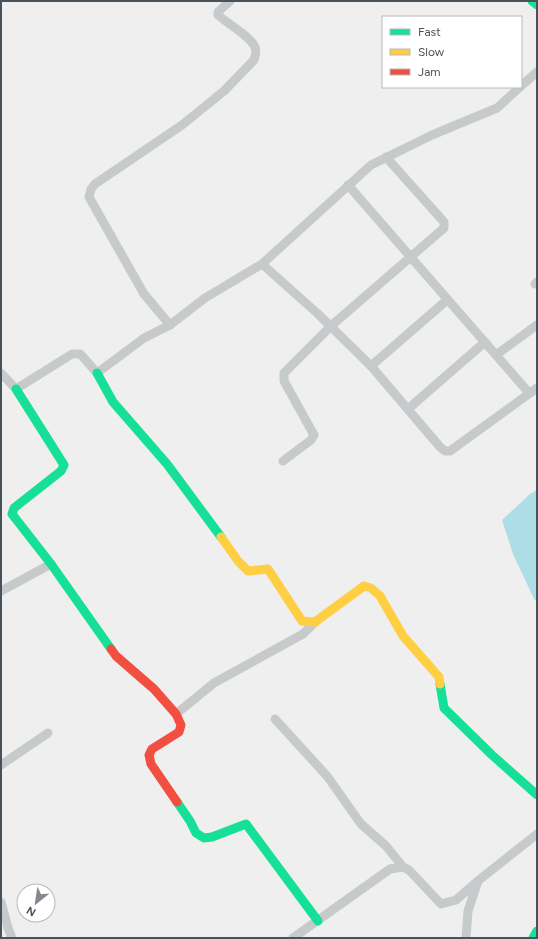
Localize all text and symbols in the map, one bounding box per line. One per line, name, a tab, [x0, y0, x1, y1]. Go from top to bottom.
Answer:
legend	[382, 16, 522, 88]
text: Fast	[418, 25, 441, 39]
text: Slow	[418, 45, 445, 59]
text: Jam	[418, 65, 441, 79]
north arrow	[16, 883, 56, 923]
text: N	[24, 903, 38, 919]

